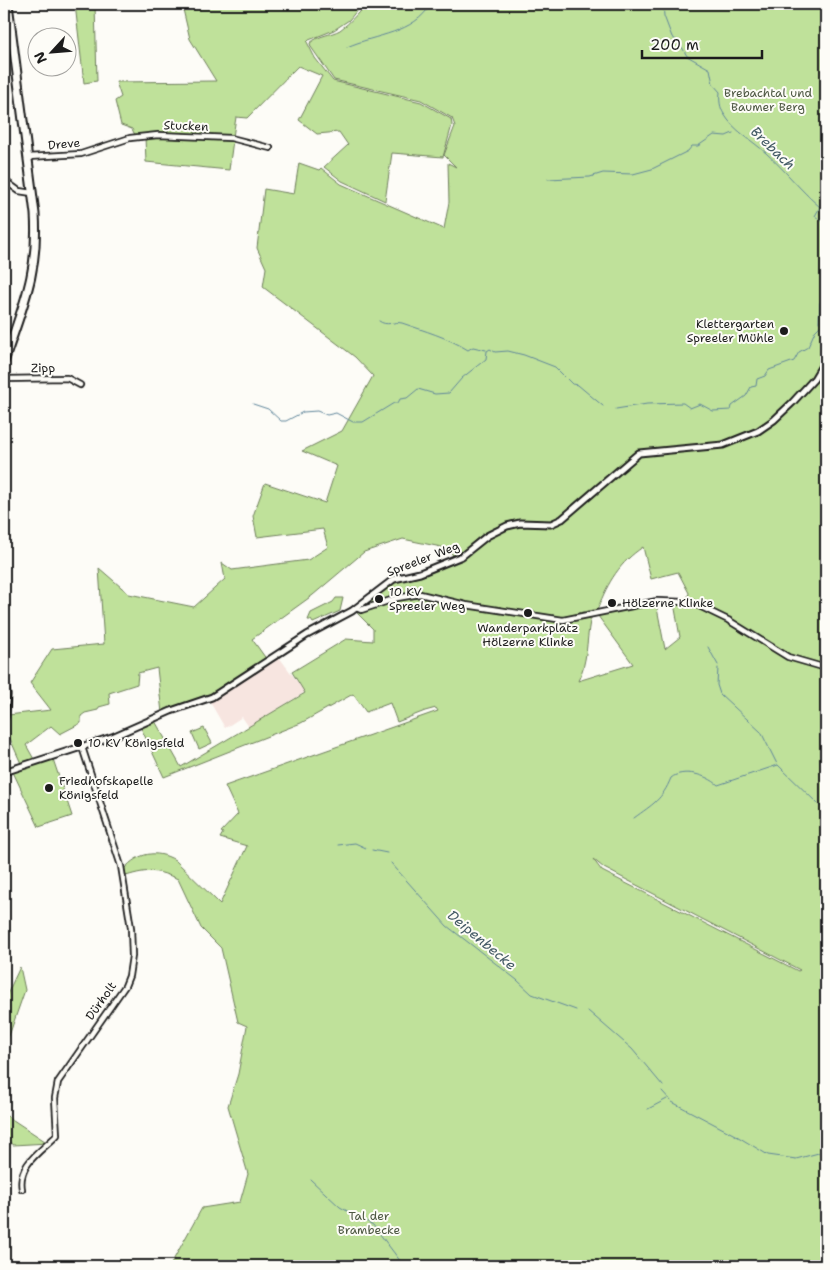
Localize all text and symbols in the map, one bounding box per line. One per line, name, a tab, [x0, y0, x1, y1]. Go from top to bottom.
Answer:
north arrow	[28, 28, 78, 78]
scale bar	[642, 28, 762, 60]
text: 200 m	[650, 35, 699, 55]
text: N	[30, 49, 51, 67]
park label: Brebachtal und Baumer Berg	[724, 85, 812, 115]
street label: Stucken	[163, 117, 209, 135]
water label: Brebach	[747, 122, 799, 174]
street label: Dreve	[47, 135, 81, 153]
place label: Klettergarten Spreeler Mühle	[687, 316, 774, 346]
marker: Klettergarten Spreeler Mühle	[778, 325, 790, 337]
street label: Zipp	[31, 360, 55, 376]
street label: Spreeler Weg	[385, 538, 461, 580]
place label: 10 KV Spreeler Weg	[389, 584, 465, 614]
marker: 10 KV Spreeler Weg	[373, 593, 385, 605]
place label: Hölzerne Klinke	[622, 595, 714, 611]
marker: Hölzerne Klinke	[606, 597, 618, 609]
marker: Wanderparkplatz Hölzerne Klinke	[522, 607, 534, 619]
place label: Wanderparkplatz Hölzerne Klinke	[477, 620, 579, 650]
place label: 10 KV Königsfeld	[88, 735, 185, 751]
marker: 10 KV Königsfeld	[72, 737, 84, 749]
place label: Friedhofskapelle Königsfeld	[59, 773, 154, 803]
marker: Friedhofskapelle Königsfeld	[43, 782, 55, 794]
water label: Deipenbecke	[444, 906, 520, 974]
street label: Dürholt	[82, 979, 120, 1023]
park label: Tal der Brambecke	[338, 1208, 400, 1238]

